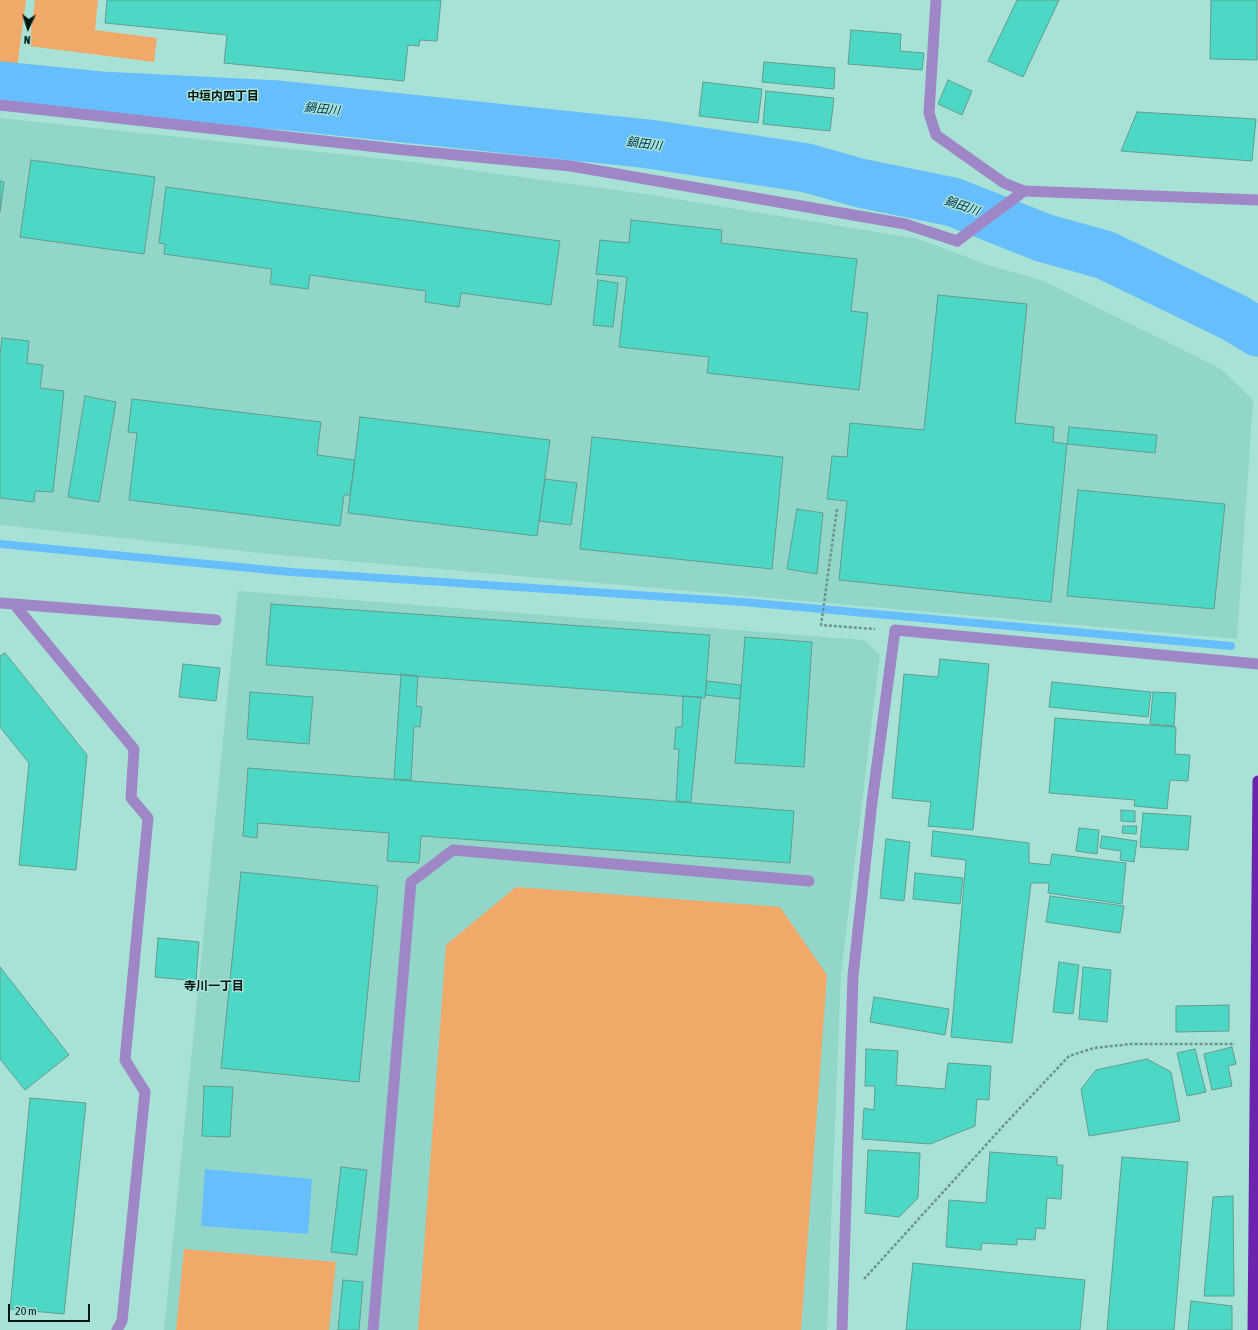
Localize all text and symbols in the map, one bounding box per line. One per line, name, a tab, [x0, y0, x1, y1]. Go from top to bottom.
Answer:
north arrow	[8, 8, 48, 48]
text: N	[24, 34, 31, 46]
district label: 中垣内四丁目	[187, 89, 259, 103]
water label: 鍋田川	[303, 100, 341, 118]
water label: 鍋田川	[625, 135, 663, 153]
water label: 鍋田川	[943, 193, 981, 219]
district label: 寺川一丁目	[184, 979, 244, 993]
scale bar	[10, 1296, 92, 1322]
text: 20 m	[15, 1304, 37, 1318]

